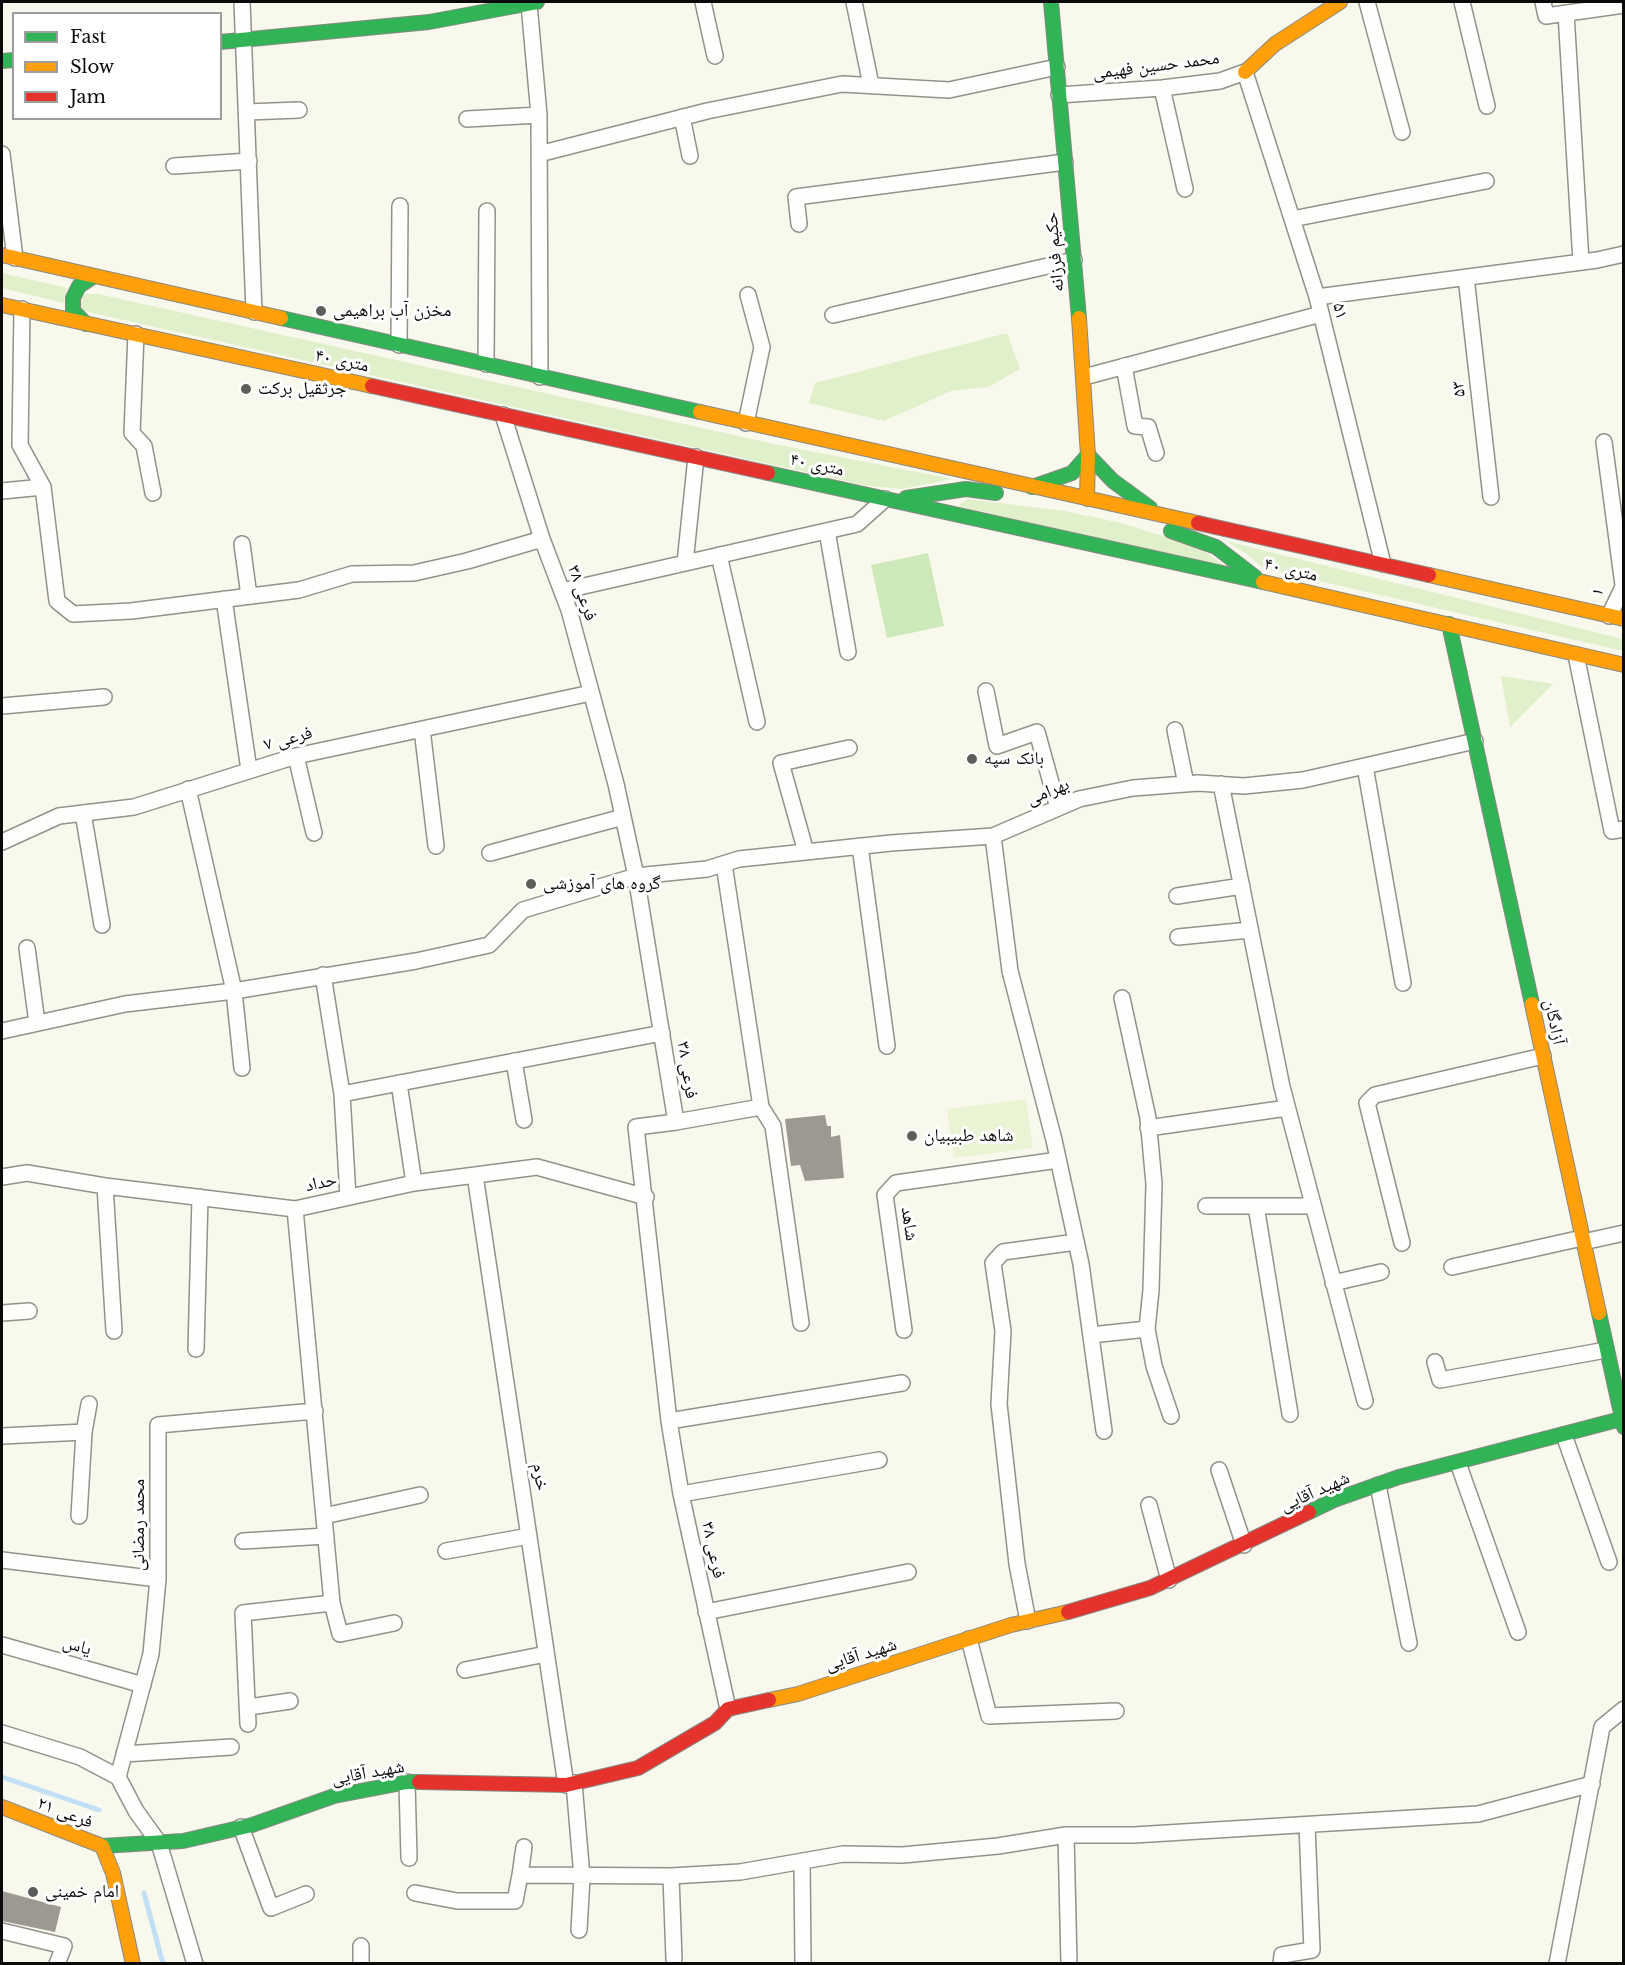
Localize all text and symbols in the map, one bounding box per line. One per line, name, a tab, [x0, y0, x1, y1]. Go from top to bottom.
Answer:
legend	[12, 12, 222, 120]
text: Fast	[70, 26, 106, 48]
street label: محمد حسین فهیمی	[1091, 48, 1221, 84]
text: Slow	[70, 56, 114, 78]
text: Jam	[70, 86, 106, 108]
street label: حکیم فرزانه	[1041, 211, 1069, 293]
place label: مخزن آب براهیمی	[333, 300, 451, 322]
street label: ۵۱	[1328, 301, 1352, 321]
marker: مخزن آب براهیمی	[314, 304, 328, 318]
street label: ۴۰ متری	[313, 345, 371, 377]
place label: جرثقیل برکت	[258, 378, 347, 400]
street label: ۵۳	[1447, 380, 1471, 398]
marker: جرثقیل برکت	[239, 382, 253, 396]
street label: ۴۰ متری	[788, 449, 846, 481]
street label: ۴۰ متری	[1262, 553, 1320, 587]
street label: فرعی ۳۸	[562, 562, 602, 624]
street label: ۱	[1586, 584, 1610, 600]
street label: فرعی ۷	[261, 722, 315, 756]
place label: بانک سپه	[984, 748, 1044, 770]
marker: بانک سپه	[965, 752, 979, 766]
street label: بهرامی	[1024, 774, 1072, 810]
place label: گروه های آموزشی	[543, 873, 661, 895]
marker: گروه های آموزشی	[524, 877, 538, 891]
street label: آزادگان	[1539, 997, 1569, 1047]
street label: فرعی ۳۸	[672, 1040, 702, 1100]
place label: شاهد طبیبیان	[924, 1125, 1014, 1147]
marker: شاهد طبیبیان	[905, 1129, 919, 1143]
street label: حداد	[303, 1169, 339, 1197]
street label: شاهد	[896, 1206, 922, 1242]
street label: خرم	[527, 1462, 553, 1492]
street label: شهید آقایی	[1277, 1467, 1353, 1517]
street label: محمد رمضانی	[128, 1479, 150, 1571]
street label: فرعی ۳۸	[696, 1520, 730, 1580]
street label: یاس	[60, 1632, 94, 1660]
street label: شهید آقایی	[823, 1634, 899, 1676]
street label: شهید آقایی	[330, 1756, 406, 1790]
street label: فرعی ۲۱	[34, 1793, 96, 1833]
place label: امام خمینی	[45, 1881, 119, 1903]
marker: امام خمینی	[26, 1885, 40, 1899]

